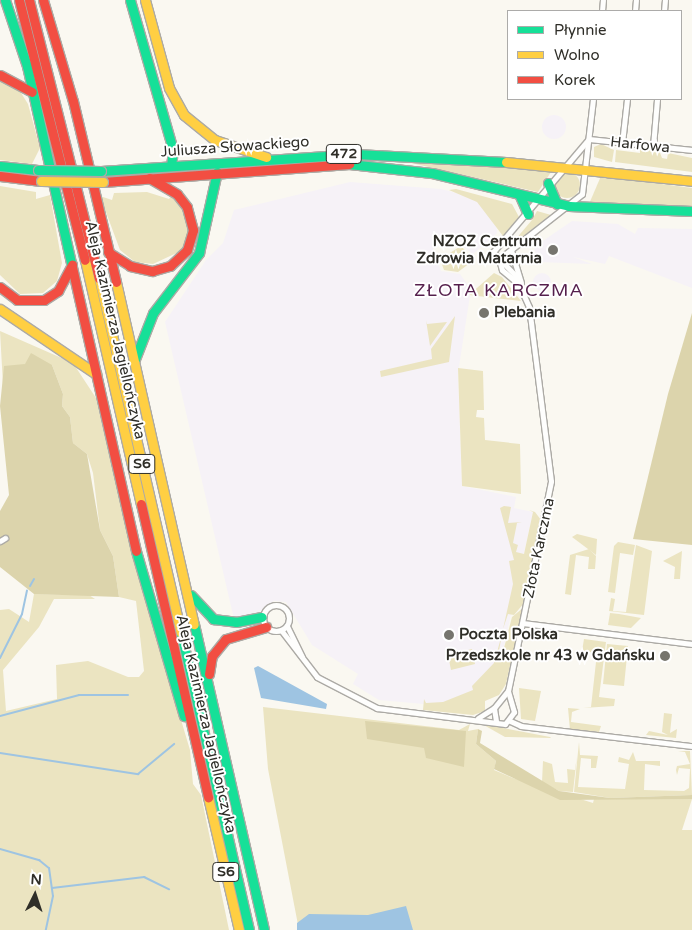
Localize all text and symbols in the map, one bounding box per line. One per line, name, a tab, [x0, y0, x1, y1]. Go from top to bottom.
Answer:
legend	[507, 10, 682, 100]
text: Płynnie	[554, 21, 607, 39]
text: Wolno	[554, 46, 600, 64]
text: Korek	[554, 71, 595, 89]
street label: Juliusza Słowackiego	[160, 133, 310, 161]
street label: Harfowa	[609, 133, 671, 157]
road number: 472	[325, 142, 363, 166]
street label: Aleja Kazimierza Jagiellończyka	[81, 219, 149, 441]
place label: NZOZ Centrum Zdrowia Matarnia	[417, 232, 542, 267]
marker: NZOZ Centrum Zdrowia Matarnia	[546, 243, 560, 257]
district label: ZŁOTA KARCZMA	[412, 279, 586, 301]
place label: Plebania	[494, 304, 555, 322]
marker: Plebania	[478, 307, 490, 319]
road number: S6	[128, 452, 156, 476]
street label: Złota Karczma	[520, 496, 558, 600]
street label: Aleja Kazimierza Jagiellończyka	[172, 613, 240, 835]
place label: Poczta Polska	[459, 626, 558, 644]
marker: Poczta Polska	[443, 629, 455, 641]
place label: Przedszkole nr 43 w Gdańsku	[446, 647, 655, 665]
marker: Przedszkole nr 43 w Gdańsku	[659, 650, 671, 662]
road number: S6	[212, 860, 240, 884]
north arrow	[10, 870, 60, 920]
text: N	[30, 871, 42, 888]

